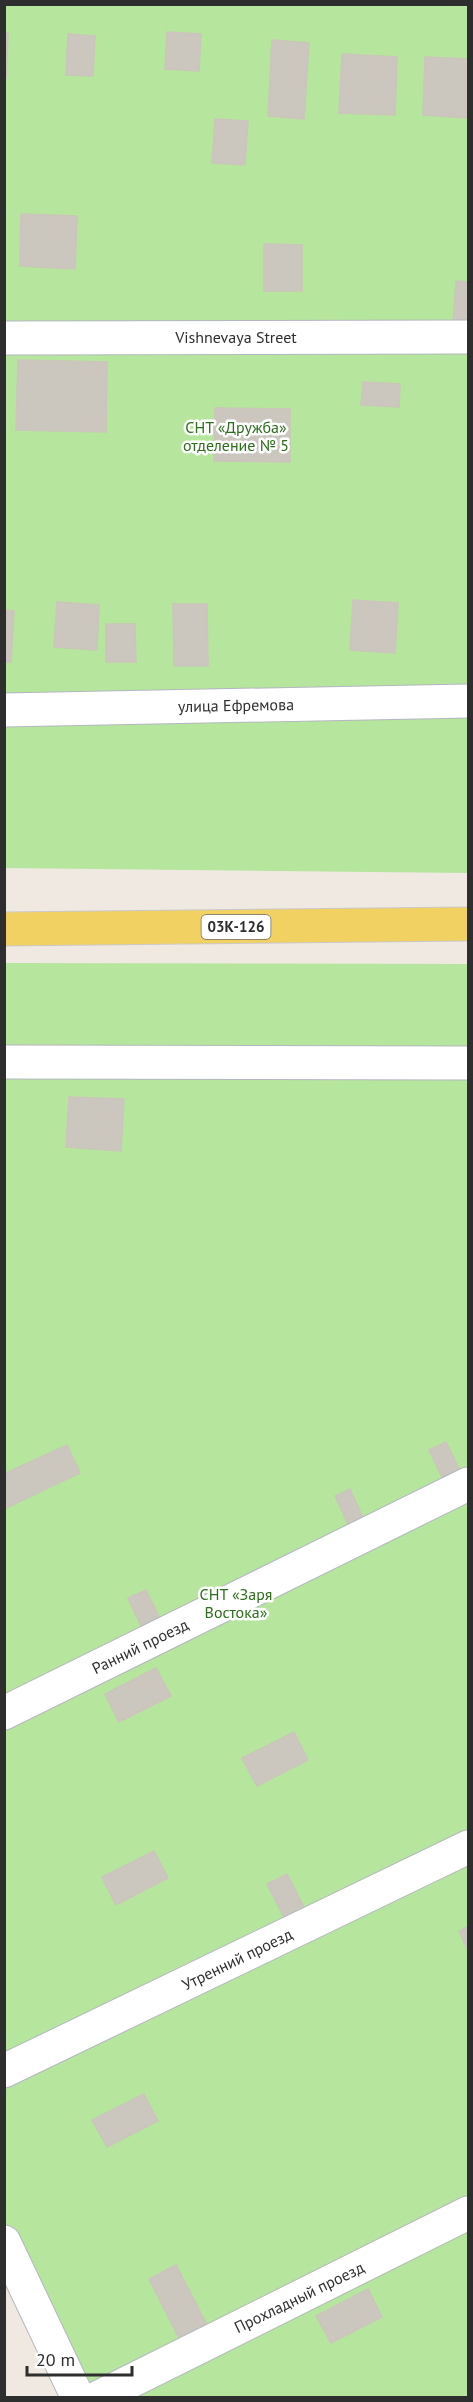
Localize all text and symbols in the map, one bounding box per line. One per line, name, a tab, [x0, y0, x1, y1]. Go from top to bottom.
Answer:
street label: Vishnevaya Street	[174, 327, 297, 347]
park label: СНТ «Дружба» отделение № 5	[183, 417, 289, 455]
street label: улица Ефремова	[178, 694, 294, 716]
road number: 03К-126	[202, 915, 270, 939]
park label: СНТ «Заря Востока»	[200, 1584, 272, 1622]
street label: Ранний проезд	[88, 1614, 192, 1678]
street label: Утренний проезд	[179, 1923, 296, 1994]
street label: Прохладный проезд	[231, 2257, 368, 2337]
scale bar	[27, 2339, 132, 2377]
text: 20 m	[36, 2348, 75, 2371]

